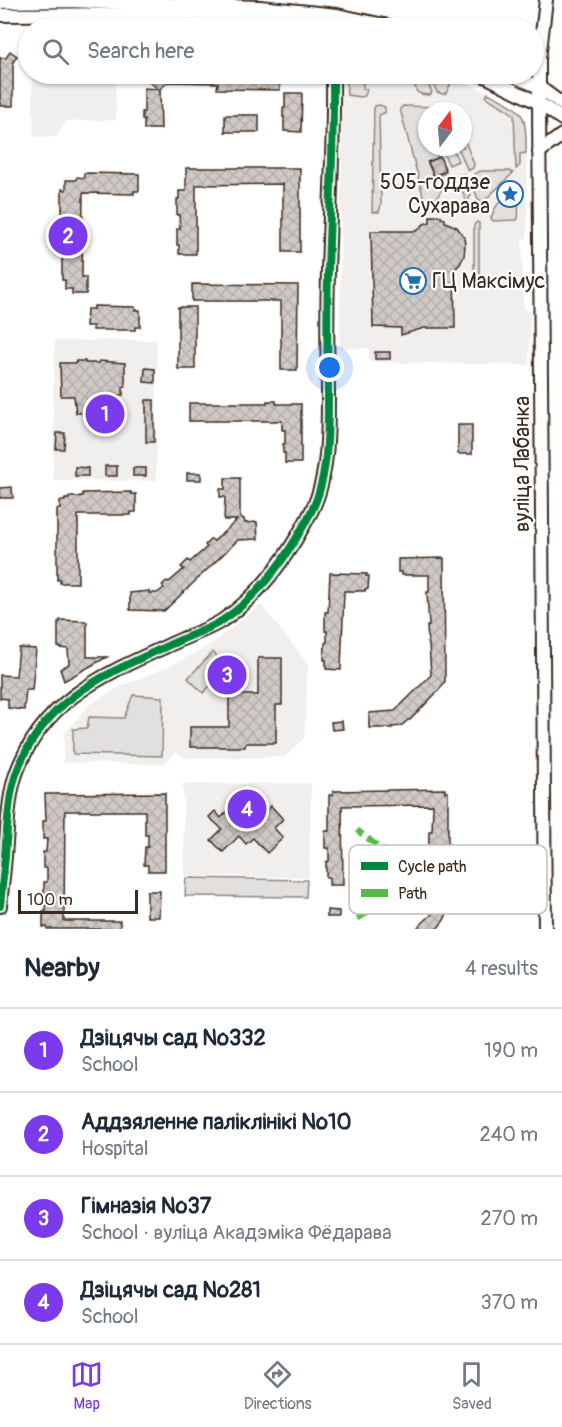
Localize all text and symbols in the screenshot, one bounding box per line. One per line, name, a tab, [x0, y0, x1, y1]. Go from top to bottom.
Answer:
search box	[18, 18, 544, 84]
icon: search	[39, 35, 72, 68]
text: Search here	[87, 37, 194, 65]
north arrow	[418, 102, 472, 156]
place label: 505-годдзе Сухарава	[380, 169, 491, 220]
place icon: 505-годдзе Сухарава	[495, 179, 525, 209]
pin: 2	[48, 214, 88, 258]
supermarket icon: ГЦ Максімус	[398, 266, 428, 296]
place label: ГЦ Максімус	[432, 268, 545, 295]
your location	[315, 353, 344, 382]
pin: 1	[86, 392, 124, 436]
street label: вуліца Лабанка	[509, 396, 536, 532]
pin: 3	[208, 652, 246, 698]
pin: 4	[228, 786, 266, 832]
legend	[349, 845, 547, 914]
text: Cycle path	[398, 857, 466, 877]
text: Path	[398, 884, 427, 904]
scale bar	[18, 887, 138, 914]
text: 100 m	[27, 890, 73, 910]
text: Nearby	[24, 952, 100, 984]
text: 4 results	[465, 956, 538, 981]
text: Дзіцячы сад №332	[81, 1024, 266, 1052]
text: 1	[40, 1038, 47, 1063]
text: 190 m	[484, 1038, 538, 1063]
text: School	[81, 1052, 138, 1077]
text: Аддзяленне паліклінікі №10	[81, 1108, 352, 1136]
text: 2	[38, 1122, 49, 1147]
text: 240 m	[479, 1122, 538, 1147]
text: Hospital	[81, 1136, 148, 1161]
text: Гімназія №37	[81, 1192, 211, 1220]
text: 3	[38, 1206, 49, 1231]
text: 270 m	[480, 1206, 538, 1231]
text: School · вуліца Акадэміка Фёдарава	[81, 1220, 392, 1245]
text: Дзіцячы сад №281	[81, 1276, 261, 1304]
text: 4	[38, 1290, 49, 1315]
text: 370 m	[481, 1290, 538, 1315]
text: School	[81, 1304, 138, 1329]
tab: Map	[70, 1358, 103, 1414]
tab: Directions	[244, 1358, 312, 1414]
tab: Saved	[452, 1358, 492, 1414]

